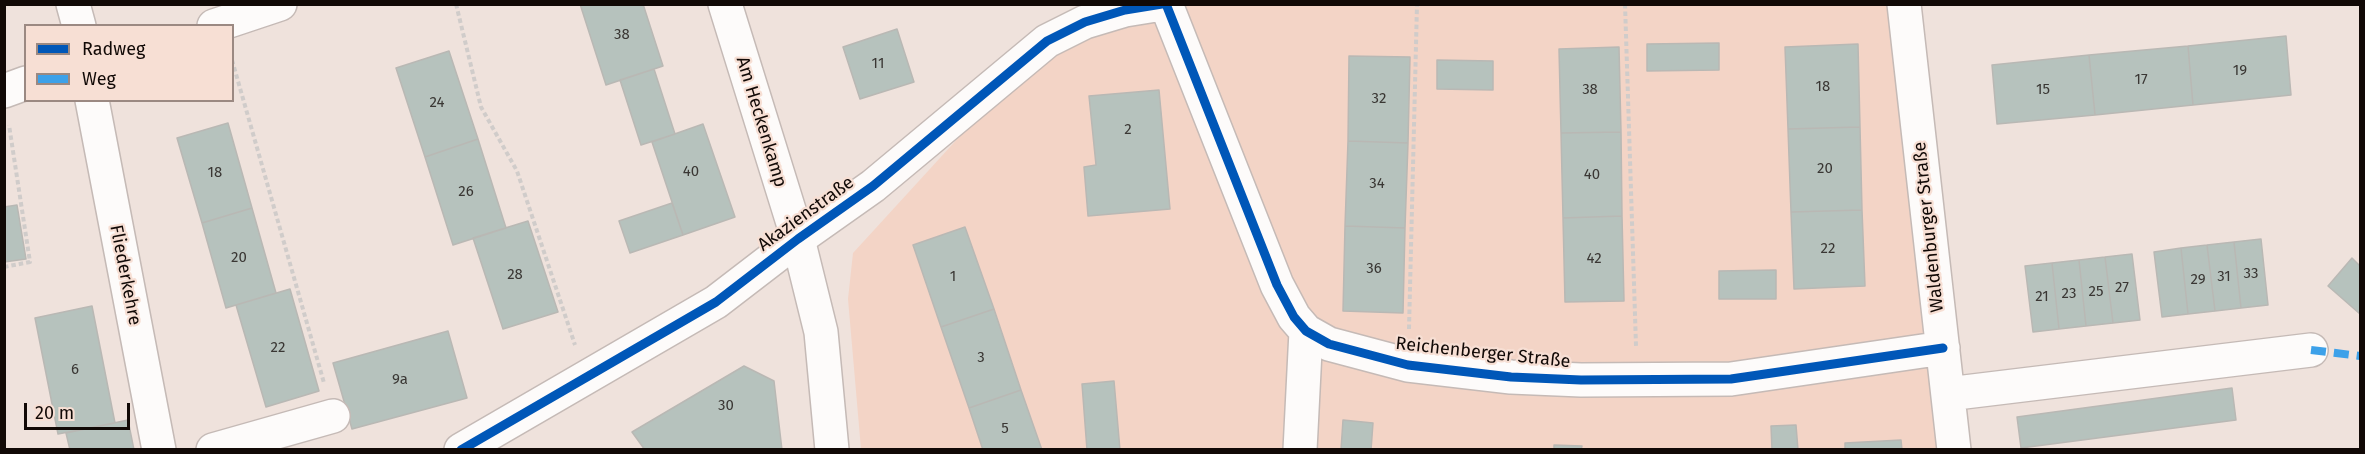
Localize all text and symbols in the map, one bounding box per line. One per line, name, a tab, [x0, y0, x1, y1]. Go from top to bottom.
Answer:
legend	[24, 24, 234, 102]
house number: 38	[614, 26, 630, 44]
text: Radweg	[82, 38, 145, 60]
street label: Am Heckenkamp	[731, 54, 791, 190]
house number: 11	[872, 55, 884, 73]
house number: 19	[2233, 62, 2247, 80]
text: Weg	[82, 68, 116, 90]
house number: 17	[2134, 71, 2148, 89]
house number: 18	[1816, 78, 1830, 96]
house number: 38	[1582, 81, 1598, 99]
house number: 15	[2036, 81, 2050, 99]
house number: 32	[1372, 90, 1386, 108]
house number: 24	[430, 94, 444, 112]
house number: 2	[1124, 121, 1132, 139]
street label: Waldenburger Straße	[1909, 141, 1949, 313]
house number: 20	[1817, 160, 1833, 178]
house number: 40	[683, 163, 699, 181]
house number: 18	[208, 164, 222, 182]
house number: 40	[1584, 166, 1600, 184]
street label: Akazienstraße	[754, 172, 858, 256]
house number: 34	[1369, 175, 1385, 193]
house number: 26	[458, 183, 474, 201]
street label: Fliederkehre	[105, 223, 145, 327]
house number: 22	[1821, 240, 1835, 258]
house number: 20	[231, 249, 247, 267]
house number: 42	[1586, 250, 1602, 268]
house number: 36	[1366, 260, 1382, 278]
house number: 33	[2244, 265, 2258, 283]
house number: 28	[507, 266, 523, 284]
house number: 1	[950, 268, 956, 286]
house number: 31	[2217, 268, 2231, 286]
house number: 29	[2190, 271, 2206, 289]
house number: 27	[2115, 279, 2129, 297]
house number: 25	[2089, 283, 2103, 301]
house number: 23	[2062, 285, 2076, 303]
house number: 21	[2035, 288, 2049, 306]
street label: Reichenberger Straße	[1395, 333, 1571, 373]
house number: 22	[271, 339, 285, 357]
house number: 3	[977, 349, 985, 367]
house number: 6	[71, 361, 79, 379]
house number: 9a	[392, 371, 408, 389]
scale bar	[27, 391, 134, 429]
house number: 30	[718, 397, 734, 415]
text: 20 m	[35, 402, 74, 424]
house number: 5	[1001, 420, 1009, 438]

